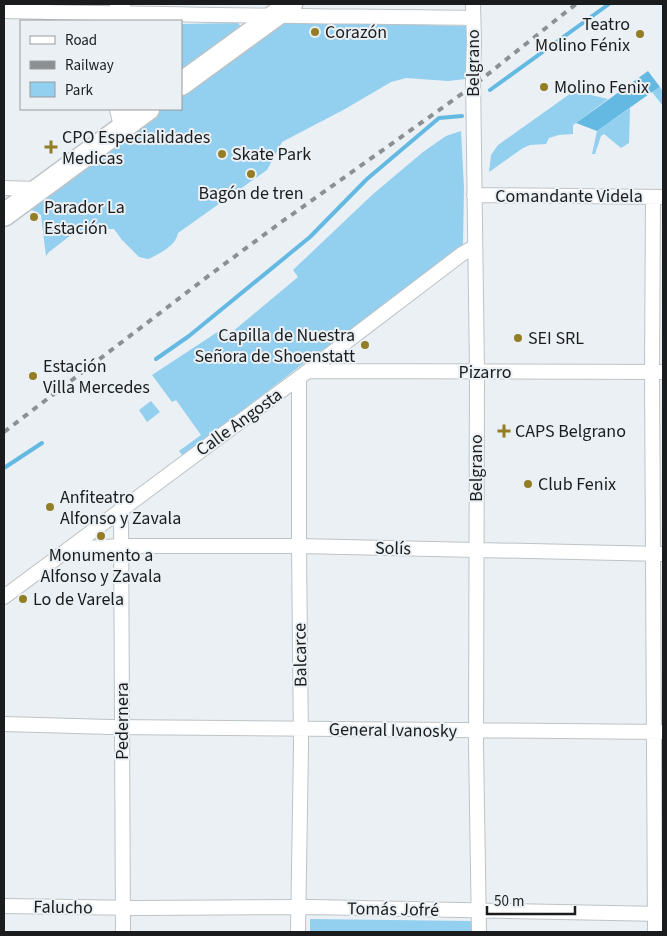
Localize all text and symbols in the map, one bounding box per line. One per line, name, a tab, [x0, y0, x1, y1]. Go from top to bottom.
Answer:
place label: Teatro Molino Fénix	[535, 12, 630, 58]
legend	[20, 20, 182, 110]
place label: Corazón	[325, 20, 387, 45]
marker: Corazón	[309, 26, 321, 38]
marker: Teatro Molino Fénix	[634, 28, 646, 40]
street label: Belgrano	[461, 29, 486, 97]
text: Road	[65, 30, 97, 51]
text: Railway	[65, 55, 114, 76]
place label: Molino Fenix	[554, 75, 649, 100]
text: Park	[65, 80, 94, 101]
marker: Molino Fenix	[538, 81, 550, 93]
place label: CPO Especialidades Medicas	[62, 125, 210, 171]
marker: CPO Especialidades Medicas	[44, 140, 58, 154]
place label: Skate Park	[232, 142, 311, 167]
marker: Skate Park	[216, 148, 228, 160]
marker: Bagón de tren	[245, 168, 257, 180]
place label: Bagón de tren	[198, 181, 304, 206]
street label: Comandante Videla	[495, 184, 643, 209]
place label: Parador La Estación	[44, 195, 125, 241]
marker: Parador La Estación	[28, 211, 40, 223]
place label: Capilla de Nuestra Señora de Shoenstatt	[194, 323, 355, 369]
place label: SEI SRL	[528, 326, 584, 351]
marker: SEI SRL	[512, 332, 524, 344]
marker: Capilla de Nuestra Señora de Shoenstatt	[359, 339, 371, 351]
place label: Estación Villa Mercedes	[43, 354, 150, 400]
street label: Pizarro	[459, 360, 512, 385]
marker: Estación Villa Mercedes	[27, 370, 39, 382]
street label: Calle Angosta	[191, 383, 288, 462]
place label: CAPS Belgrano	[515, 419, 626, 444]
marker: CAPS Belgrano	[497, 424, 511, 438]
street label: Belgrano	[464, 434, 489, 502]
place label: Club Fenix	[538, 472, 616, 497]
marker: Club Fenix	[522, 478, 534, 490]
place label: Anfiteatro Alfonso y Zavala	[60, 485, 181, 531]
marker: Anfiteatro Alfonso y Zavala	[44, 501, 56, 513]
marker: Monumento a Alfonso y Zavala	[95, 530, 107, 542]
street label: Solís	[375, 536, 411, 561]
place label: Monumento a Alfonso y Zavala	[40, 543, 162, 589]
place label: Lo de Varela	[33, 587, 124, 612]
marker: Lo de Varela	[17, 593, 29, 605]
street label: Balcarce	[287, 623, 314, 687]
street label: Pedernera	[110, 682, 135, 760]
street label: General Ivanosky	[329, 717, 458, 744]
scale bar	[487, 884, 574, 916]
text: 50 m	[494, 891, 524, 912]
street label: Falucho	[33, 894, 93, 921]
street label: Tomás Jofré	[347, 896, 439, 923]

